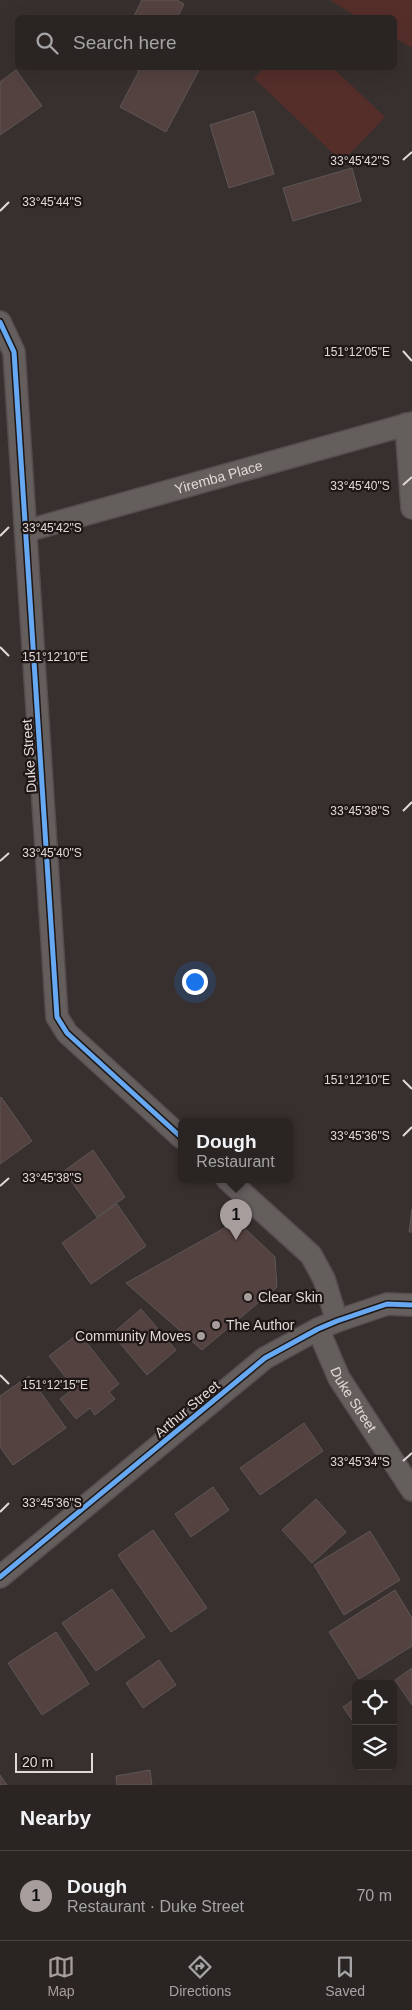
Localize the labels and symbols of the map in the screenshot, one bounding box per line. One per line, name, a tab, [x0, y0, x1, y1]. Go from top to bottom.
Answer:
text: 33°45'42"S	[330, 154, 390, 168]
text: 33°45'44"S	[22, 195, 82, 209]
text: 151°12'05"E	[324, 345, 390, 359]
street label: Yiremba Place	[173, 457, 265, 497]
text: 33°45'40"S	[330, 479, 390, 493]
text: 33°45'42"S	[22, 521, 82, 535]
text: 151°12'10"E	[22, 650, 88, 664]
street label: Duke Street	[18, 718, 40, 793]
text: 33°45'38"S	[330, 804, 390, 818]
text: 33°45'40"S	[22, 846, 82, 860]
your location	[182, 969, 208, 995]
text: 151°12'10"E	[324, 1073, 390, 1087]
text: 33°45'36"S	[330, 1129, 390, 1143]
text: 33°45'38"S	[22, 1171, 82, 1185]
pin: 1	[220, 1199, 252, 1240]
place label: Clear Skin	[258, 1289, 323, 1305]
marker: Clear Skin	[242, 1291, 254, 1303]
place label: The Author	[226, 1317, 295, 1333]
marker: The Author	[210, 1319, 222, 1331]
place label: Community Moves	[75, 1328, 191, 1344]
marker: Community Moves	[195, 1330, 207, 1342]
street label: Duke Street	[327, 1364, 380, 1435]
street label: Arthur Street	[151, 1377, 223, 1441]
text: 151°12'15"E	[22, 1378, 88, 1392]
text: 33°45'34"S	[330, 1455, 390, 1469]
text: 33°45'36"S	[22, 1496, 82, 1510]
scale bar	[15, 1750, 92, 1773]

